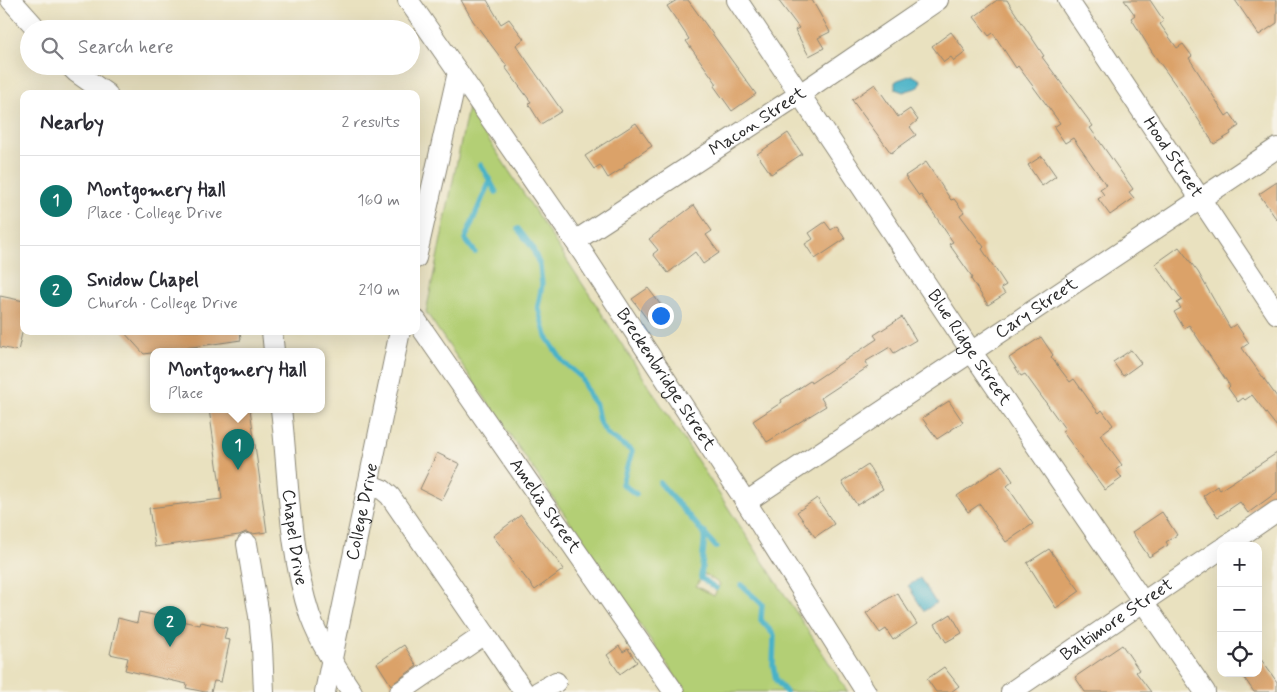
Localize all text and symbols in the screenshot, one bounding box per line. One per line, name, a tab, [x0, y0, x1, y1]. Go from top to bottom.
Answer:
search box	[20, 20, 420, 75]
icon: search	[38, 34, 66, 62]
text: Search here	[78, 35, 174, 60]
street label: Macon Street	[704, 81, 811, 162]
text: Nearby	[40, 109, 104, 137]
text: 2 results	[342, 112, 400, 133]
street label: Hood Street	[1137, 112, 1208, 203]
text: Montgomery Hall	[87, 178, 226, 203]
text: 1	[52, 190, 60, 211]
text: 160 m	[357, 190, 400, 211]
text: Place · College Drive	[87, 203, 222, 224]
text: Snidow Chapel	[87, 268, 199, 293]
street label: Cary Street	[990, 272, 1083, 345]
text: 2	[52, 280, 60, 301]
text: 210 m	[359, 280, 400, 301]
street label: Blue Ridge Street	[921, 285, 1017, 411]
text: Church · College Drive	[87, 293, 238, 314]
your location	[648, 303, 674, 329]
street label: Breckenbridge Street	[610, 304, 721, 456]
popup	[150, 348, 325, 413]
text: Montgomery Hall	[168, 358, 307, 383]
text: Place	[168, 383, 203, 404]
pin: 1	[222, 429, 254, 470]
street label: Amelia Street	[503, 453, 586, 558]
street label: College Drive	[341, 461, 384, 563]
street label: Chapel Drive	[276, 488, 313, 588]
map controls	[1217, 542, 1262, 677]
button: +	[1217, 542, 1262, 587]
street label: Baltimore Street	[1056, 573, 1178, 667]
button: −	[1217, 587, 1262, 632]
pin: 2	[154, 606, 186, 647]
button: locate	[1217, 632, 1262, 677]

